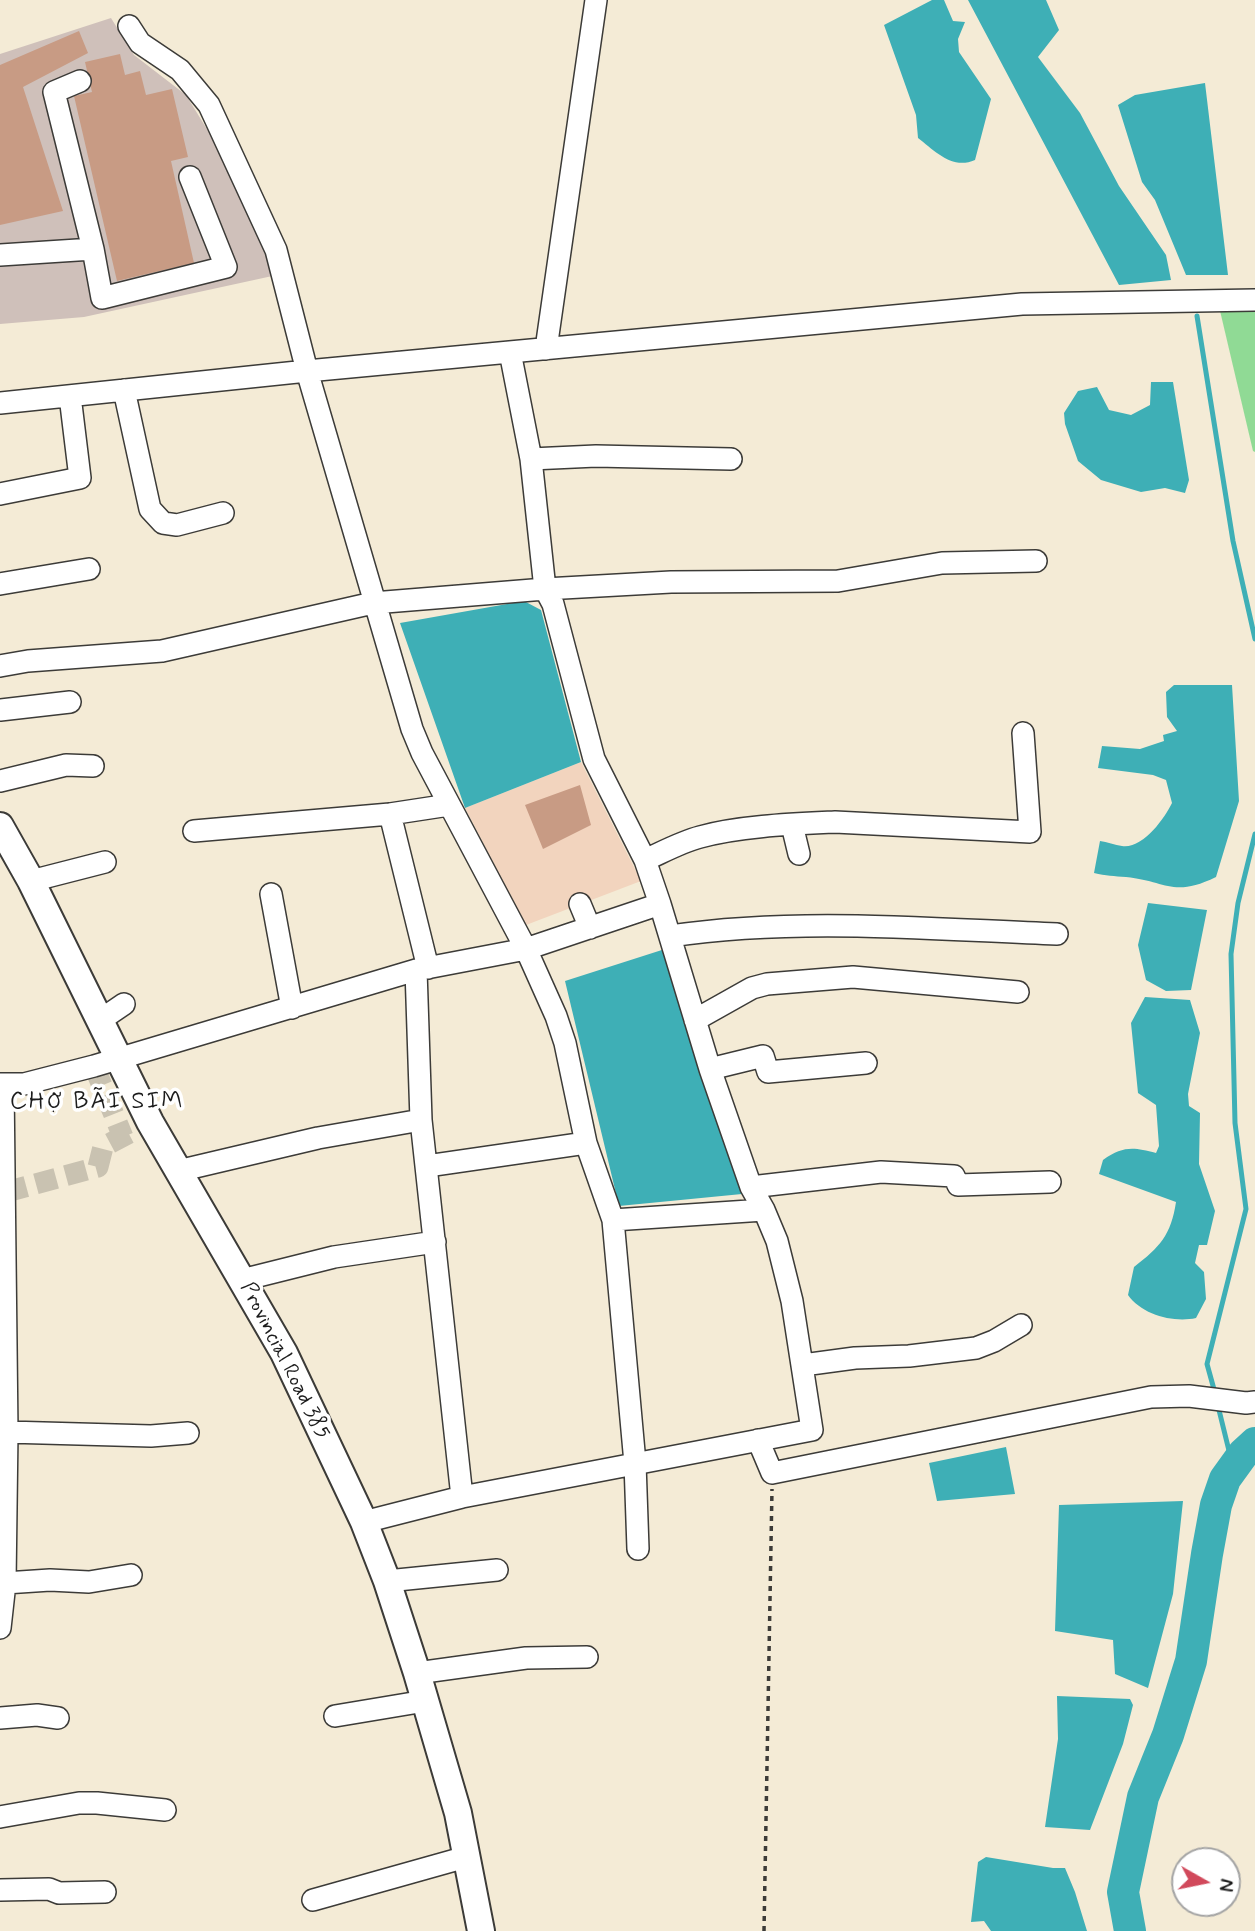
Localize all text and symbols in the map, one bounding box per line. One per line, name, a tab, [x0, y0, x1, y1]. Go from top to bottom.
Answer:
district label: CHỢ BÃI SIM	[12, 1089, 182, 1117]
street label: Provincial Road 385	[234, 1278, 334, 1444]
north arrow	[1171, 1847, 1241, 1917]
text: N	[1212, 1877, 1239, 1893]

